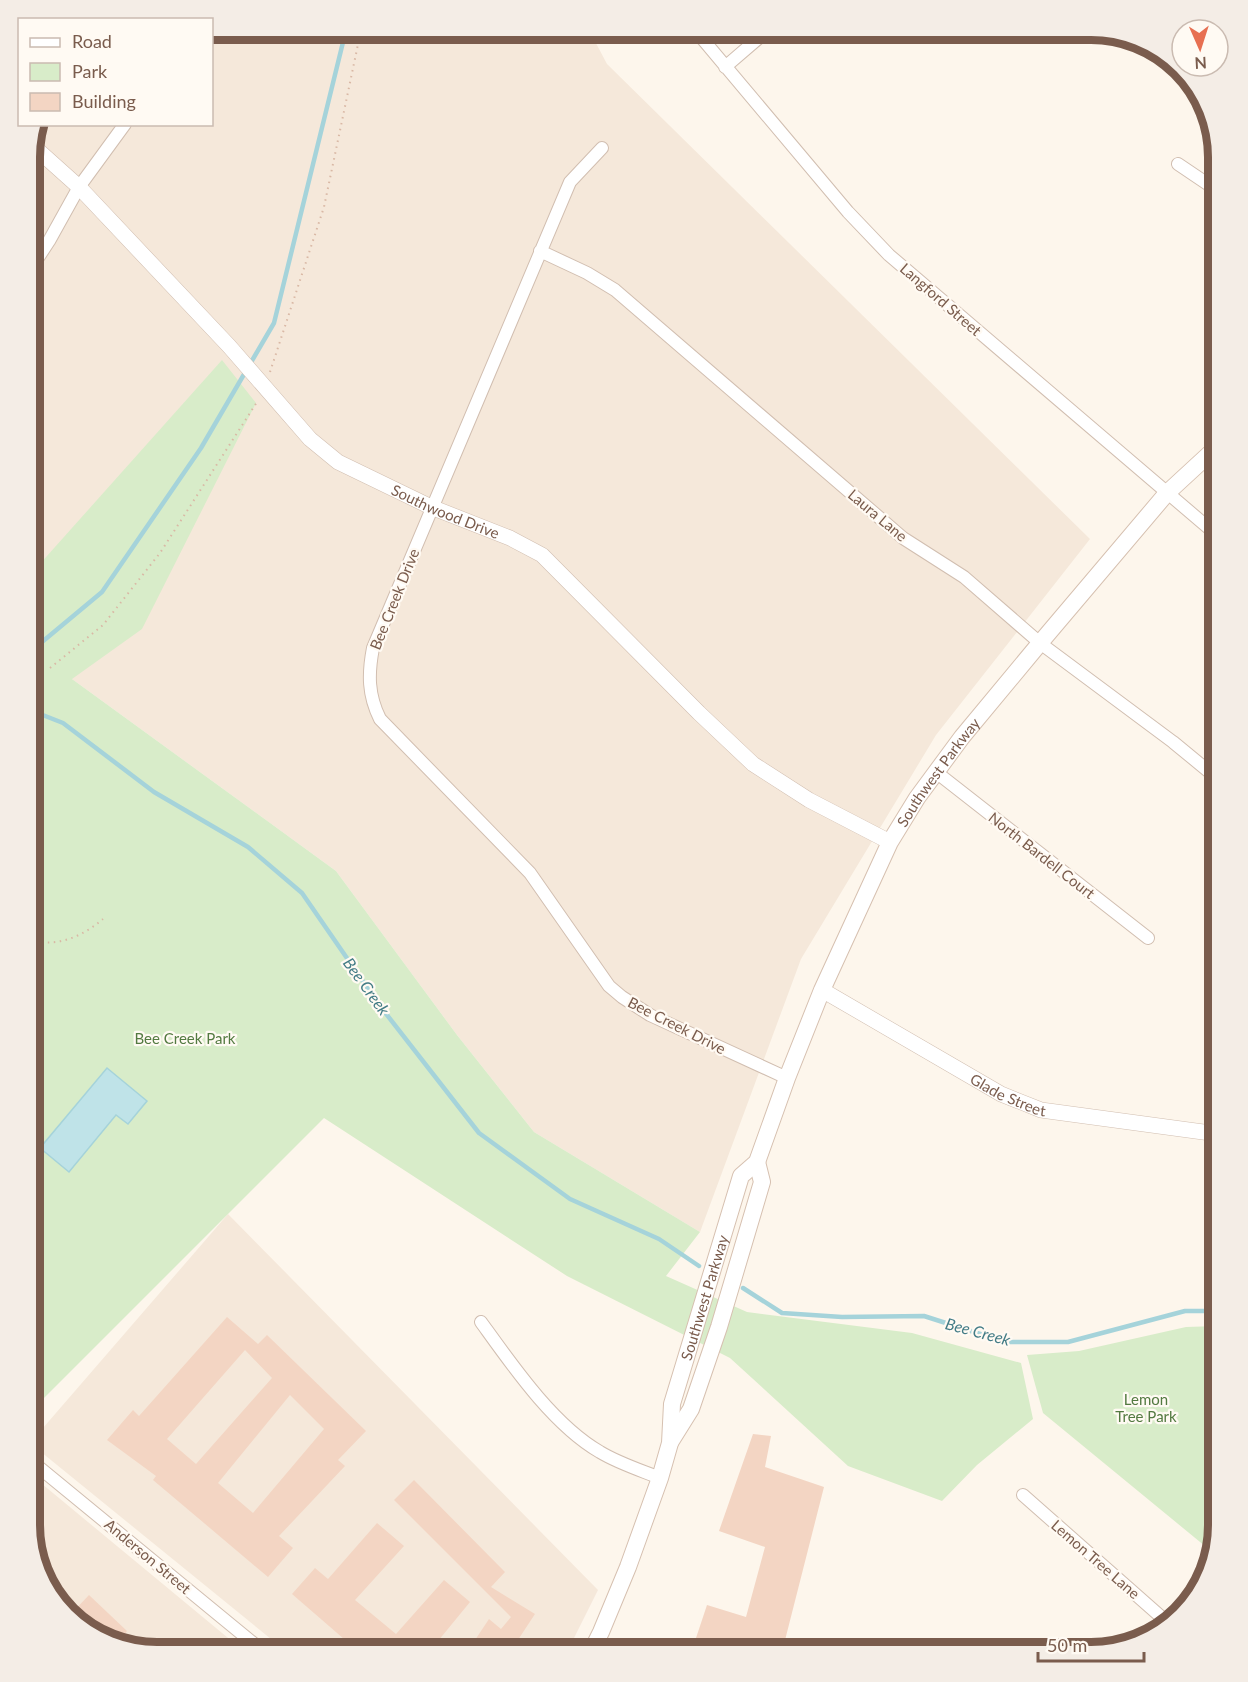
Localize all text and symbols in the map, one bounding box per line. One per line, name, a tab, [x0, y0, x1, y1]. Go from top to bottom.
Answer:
legend	[18, 18, 213, 126]
north arrow	[1170, 18, 1230, 78]
text: Road	[72, 30, 112, 52]
text: N	[1194, 54, 1207, 73]
text: Park	[72, 60, 108, 82]
text: Building	[72, 90, 136, 112]
street label: Langford Street	[897, 259, 986, 340]
street label: Southwood Drive	[389, 480, 502, 542]
street label: Laura Lane	[845, 485, 911, 545]
street label: Bee Creek Drive	[366, 546, 423, 652]
street label: Southwest Parkway	[893, 714, 984, 830]
street label: North Bardell Court	[985, 808, 1099, 902]
water label: Bee Creek	[340, 954, 394, 1019]
street label: Bee Creek Drive	[625, 993, 729, 1057]
park label: Bee Creek Park	[135, 1029, 236, 1047]
street label: Glade Street	[967, 1069, 1047, 1120]
street label: Southwest Parkway	[677, 1232, 732, 1362]
water label: Bee Creek	[943, 1313, 1013, 1349]
park label: Lemon Tree Park	[1115, 1390, 1177, 1425]
street label: Anderson Street	[101, 1515, 195, 1598]
street label: Lemon Tree Lane	[1048, 1516, 1144, 1602]
scale bar	[1038, 1625, 1144, 1663]
text: 50 m	[1047, 1634, 1087, 1656]

